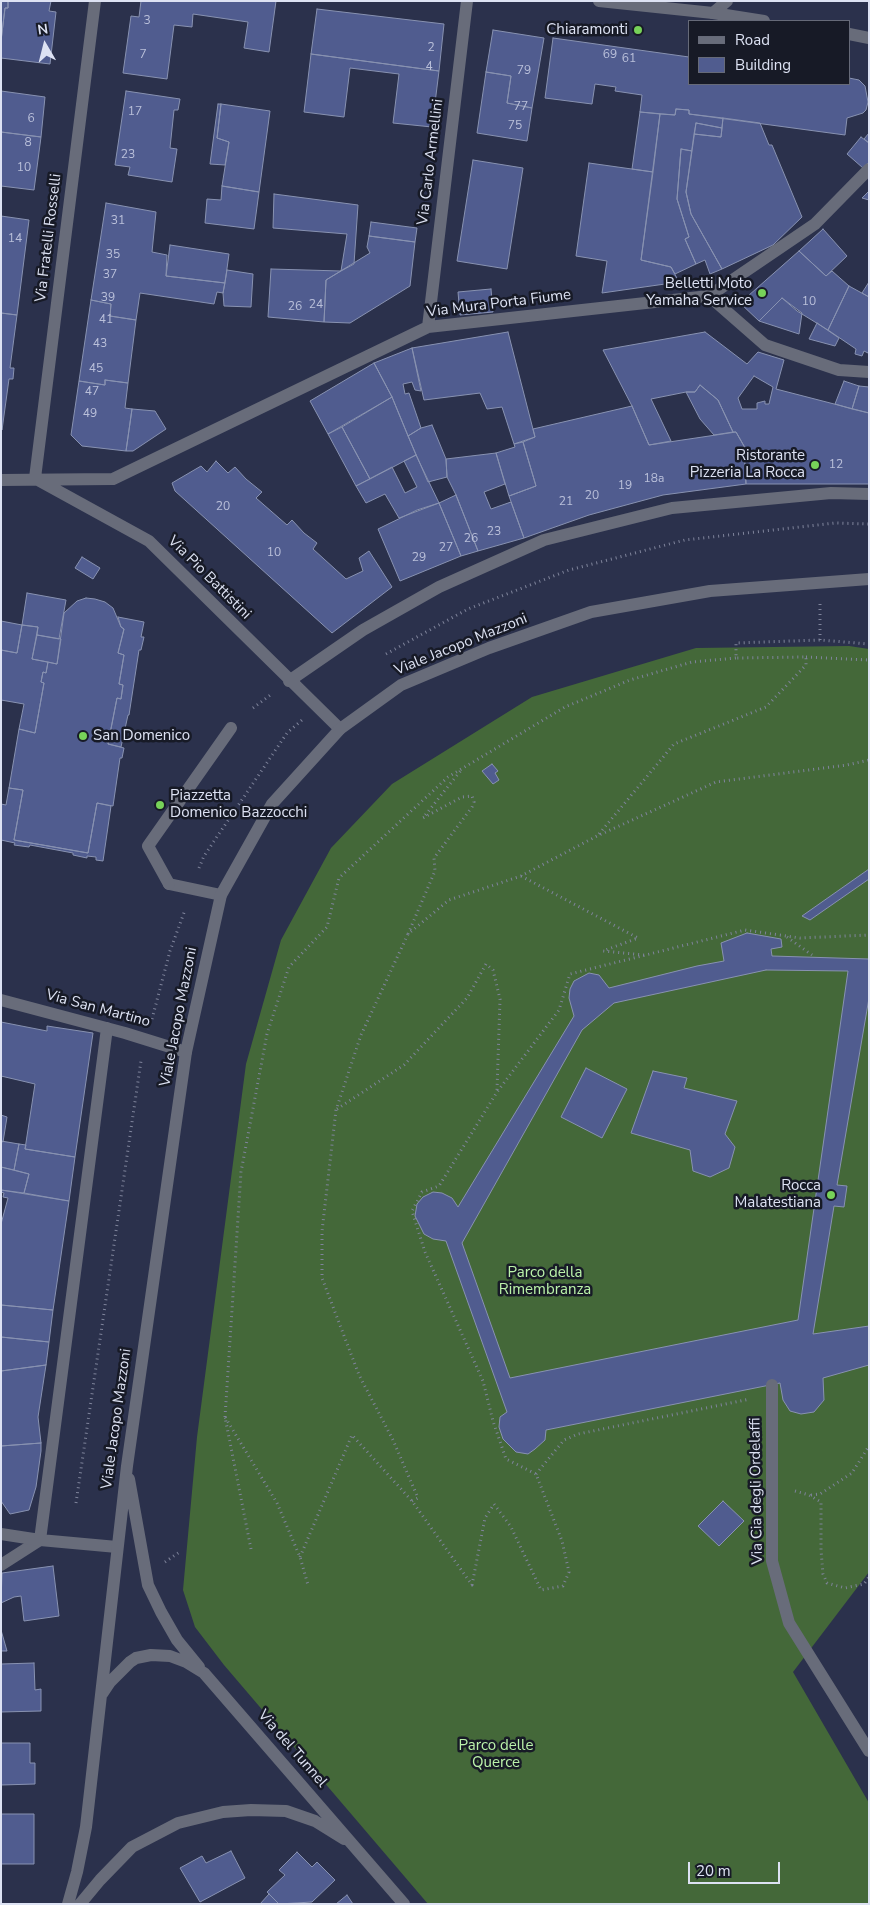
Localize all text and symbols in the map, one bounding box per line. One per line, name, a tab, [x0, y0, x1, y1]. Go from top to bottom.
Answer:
house number: 3	[143, 14, 151, 28]
north arrow	[20, 20, 70, 70]
text: N	[36, 20, 49, 40]
legend	[688, 20, 850, 85]
place label: Chiaramonti	[546, 21, 628, 39]
marker: Chiaramonti	[632, 24, 644, 36]
text: Road	[735, 30, 770, 50]
house number: 2	[427, 41, 435, 55]
house number: 7	[139, 48, 147, 62]
house number: 69	[603, 48, 617, 62]
house number: 61	[622, 52, 636, 66]
text: Building	[735, 55, 791, 75]
house number: 4	[425, 60, 433, 74]
house number: 79	[517, 64, 531, 78]
street label: Via Carlo Armellini	[414, 98, 448, 226]
house number: 77	[514, 100, 528, 114]
house number: 17	[128, 105, 142, 119]
house number: 6	[27, 112, 35, 126]
house number: 75	[508, 119, 522, 133]
house number: 8	[24, 136, 32, 150]
house number: 23	[121, 148, 135, 162]
house number: 10	[17, 161, 31, 175]
street label: Via Fratelli Rosselli	[32, 173, 66, 303]
house number: 31	[111, 214, 125, 228]
house number: 14	[8, 232, 22, 246]
house number: 35	[106, 248, 120, 262]
house number: 37	[103, 268, 117, 282]
place label: Belletti Moto Yamaha Service	[646, 275, 752, 310]
street label: Via Mura Porta Fiume	[426, 286, 572, 322]
marker: Belletti Moto Yamaha Service	[756, 287, 768, 299]
house number: 39	[101, 291, 115, 305]
house number: 10	[802, 295, 816, 309]
house number: 24	[309, 298, 323, 312]
house number: 26	[288, 300, 302, 314]
house number: 41	[99, 313, 113, 327]
house number: 43	[93, 337, 107, 351]
house number: 45	[89, 362, 103, 376]
house number: 47	[85, 385, 99, 399]
house number: 49	[83, 407, 97, 421]
place label: Ristorante Pizzeria La Rocca	[690, 447, 805, 482]
house number: 12	[829, 458, 843, 472]
marker: Ristorante Pizzeria La Rocca	[809, 459, 821, 471]
house number: 18a	[644, 472, 664, 486]
house number: 19	[618, 479, 632, 493]
house number: 20	[585, 489, 599, 503]
house number: 21	[559, 495, 573, 509]
house number: 20	[216, 500, 230, 514]
house number: 23	[487, 525, 501, 539]
house number: 26	[464, 532, 478, 546]
street label: Via Pio Battistini	[164, 533, 254, 623]
house number: 27	[439, 541, 453, 555]
house number: 10	[267, 546, 281, 560]
house number: 29	[412, 551, 426, 565]
street label: Viale Jacopo Mazzoni	[392, 610, 530, 680]
place label: San Domenico	[93, 727, 190, 745]
marker: San Domenico	[77, 730, 89, 742]
place label: Piazzetta Domenico Bazzocchi	[170, 787, 307, 822]
marker: Piazzetta Domenico Bazzocchi	[154, 799, 166, 811]
street label: Viale Jacopo Mazzoni	[157, 946, 201, 1088]
street label: Via San Martino	[44, 986, 152, 1032]
place label: Rocca Malatestiana	[734, 1177, 821, 1212]
marker: Rocca Malatestiana	[825, 1189, 837, 1201]
park label: Parco della Rimembranza	[499, 1264, 591, 1299]
street label: Viale Jacopo Mazzoni	[98, 1348, 136, 1490]
street label: Via Cia degli Ordelaffi	[747, 1417, 767, 1565]
street label: Via del Tunnel	[254, 1707, 330, 1791]
park label: Parco delle Querce	[459, 1737, 533, 1772]
scale bar	[690, 1852, 782, 1884]
text: 20 m	[696, 1861, 731, 1881]

